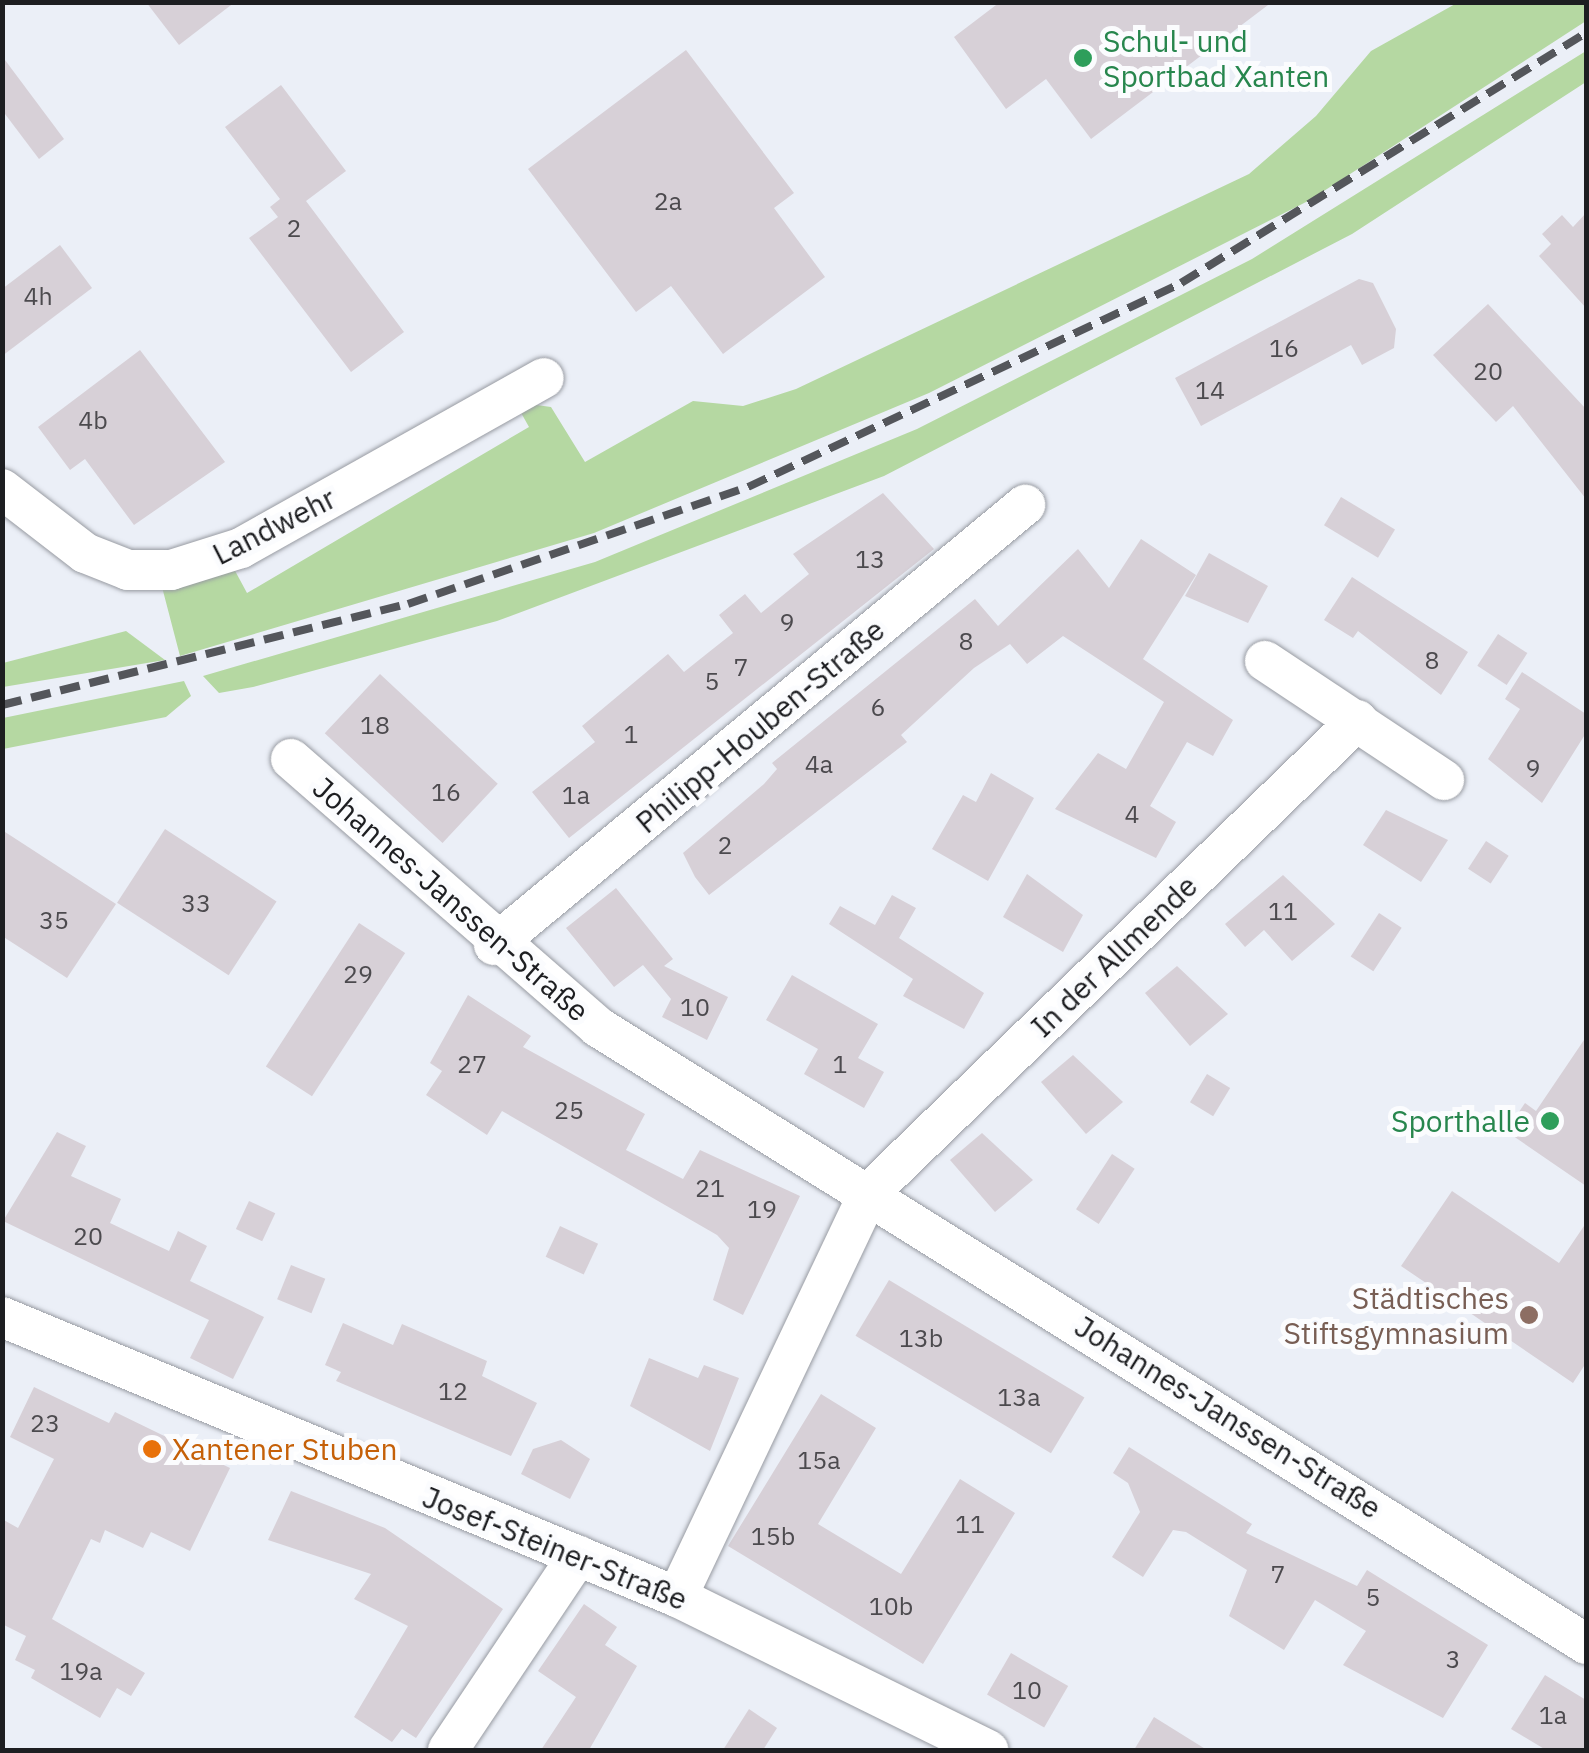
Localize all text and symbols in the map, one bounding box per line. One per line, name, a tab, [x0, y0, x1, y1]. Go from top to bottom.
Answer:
place label: Schul- und Sportbad Xanten	[1103, 23, 1329, 94]
marker: Schul- und Sportbad Xanten	[1072, 47, 1094, 69]
house number: 2a	[654, 186, 682, 216]
house number: 2	[287, 213, 301, 243]
house number: 4h	[23, 281, 53, 311]
house number: 16	[1269, 333, 1299, 363]
house number: 20	[1473, 356, 1503, 386]
house number: 14	[1195, 375, 1225, 405]
house number: 4b	[78, 405, 108, 435]
street label: Landwehr	[207, 480, 341, 572]
house number: 13	[855, 544, 885, 574]
house number: 9	[780, 607, 794, 637]
street label: Philipp-Houben-Straße	[628, 612, 892, 840]
house number: 8	[959, 626, 973, 656]
house number: 8	[1425, 645, 1439, 675]
house number: 7	[734, 652, 748, 682]
house number: 5	[705, 666, 719, 696]
house number: 6	[871, 692, 885, 722]
house number: 18	[360, 710, 390, 740]
house number: 1	[624, 719, 638, 749]
house number: 4a	[805, 749, 833, 779]
house number: 9	[1526, 753, 1540, 783]
street label: Johannes-Janssen-Straße	[306, 769, 596, 1029]
house number: 16	[431, 777, 461, 807]
house number: 1a	[562, 780, 590, 810]
house number: 4	[1125, 799, 1139, 829]
house number: 2	[718, 830, 732, 860]
street label: In der Allmende	[1023, 868, 1205, 1044]
house number: 33	[181, 888, 211, 918]
house number: 11	[1268, 896, 1298, 926]
house number: 35	[39, 905, 69, 935]
house number: 29	[343, 959, 373, 989]
house number: 10	[680, 992, 710, 1022]
house number: 27	[457, 1049, 487, 1079]
house number: 1	[833, 1049, 847, 1079]
house number: 25	[554, 1095, 584, 1125]
place label: Sporthalle	[1391, 1103, 1530, 1139]
marker: Sporthalle	[1539, 1110, 1561, 1132]
house number: 21	[695, 1173, 725, 1203]
house number: 19	[747, 1194, 777, 1224]
house number: 20	[73, 1221, 103, 1251]
place label: Städtisches Stiftsgymnasium	[1283, 1280, 1509, 1350]
marker: Städtisches Stiftsgymnasium	[1518, 1304, 1540, 1326]
street label: Johannes-Janssen-Straße	[1068, 1308, 1388, 1526]
house number: 13b	[899, 1323, 943, 1353]
house number: 12	[438, 1376, 468, 1406]
house number: 13a	[997, 1382, 1041, 1412]
house number: 23	[30, 1408, 60, 1438]
place label: Xantener Stuben	[172, 1431, 398, 1467]
marker: Xantener Stuben	[141, 1438, 163, 1460]
house number: 15a	[797, 1445, 841, 1475]
street label: Josef-Steiner-Straße	[418, 1479, 692, 1617]
house number: 11	[955, 1509, 985, 1539]
house number: 15b	[751, 1521, 795, 1551]
house number: 7	[1271, 1559, 1285, 1589]
house number: 5	[1366, 1582, 1380, 1612]
house number: 10b	[869, 1591, 913, 1621]
house number: 3	[1446, 1644, 1460, 1674]
house number: 19a	[59, 1656, 103, 1686]
house number: 10	[1012, 1675, 1042, 1705]
house number: 1a	[1539, 1700, 1567, 1730]

